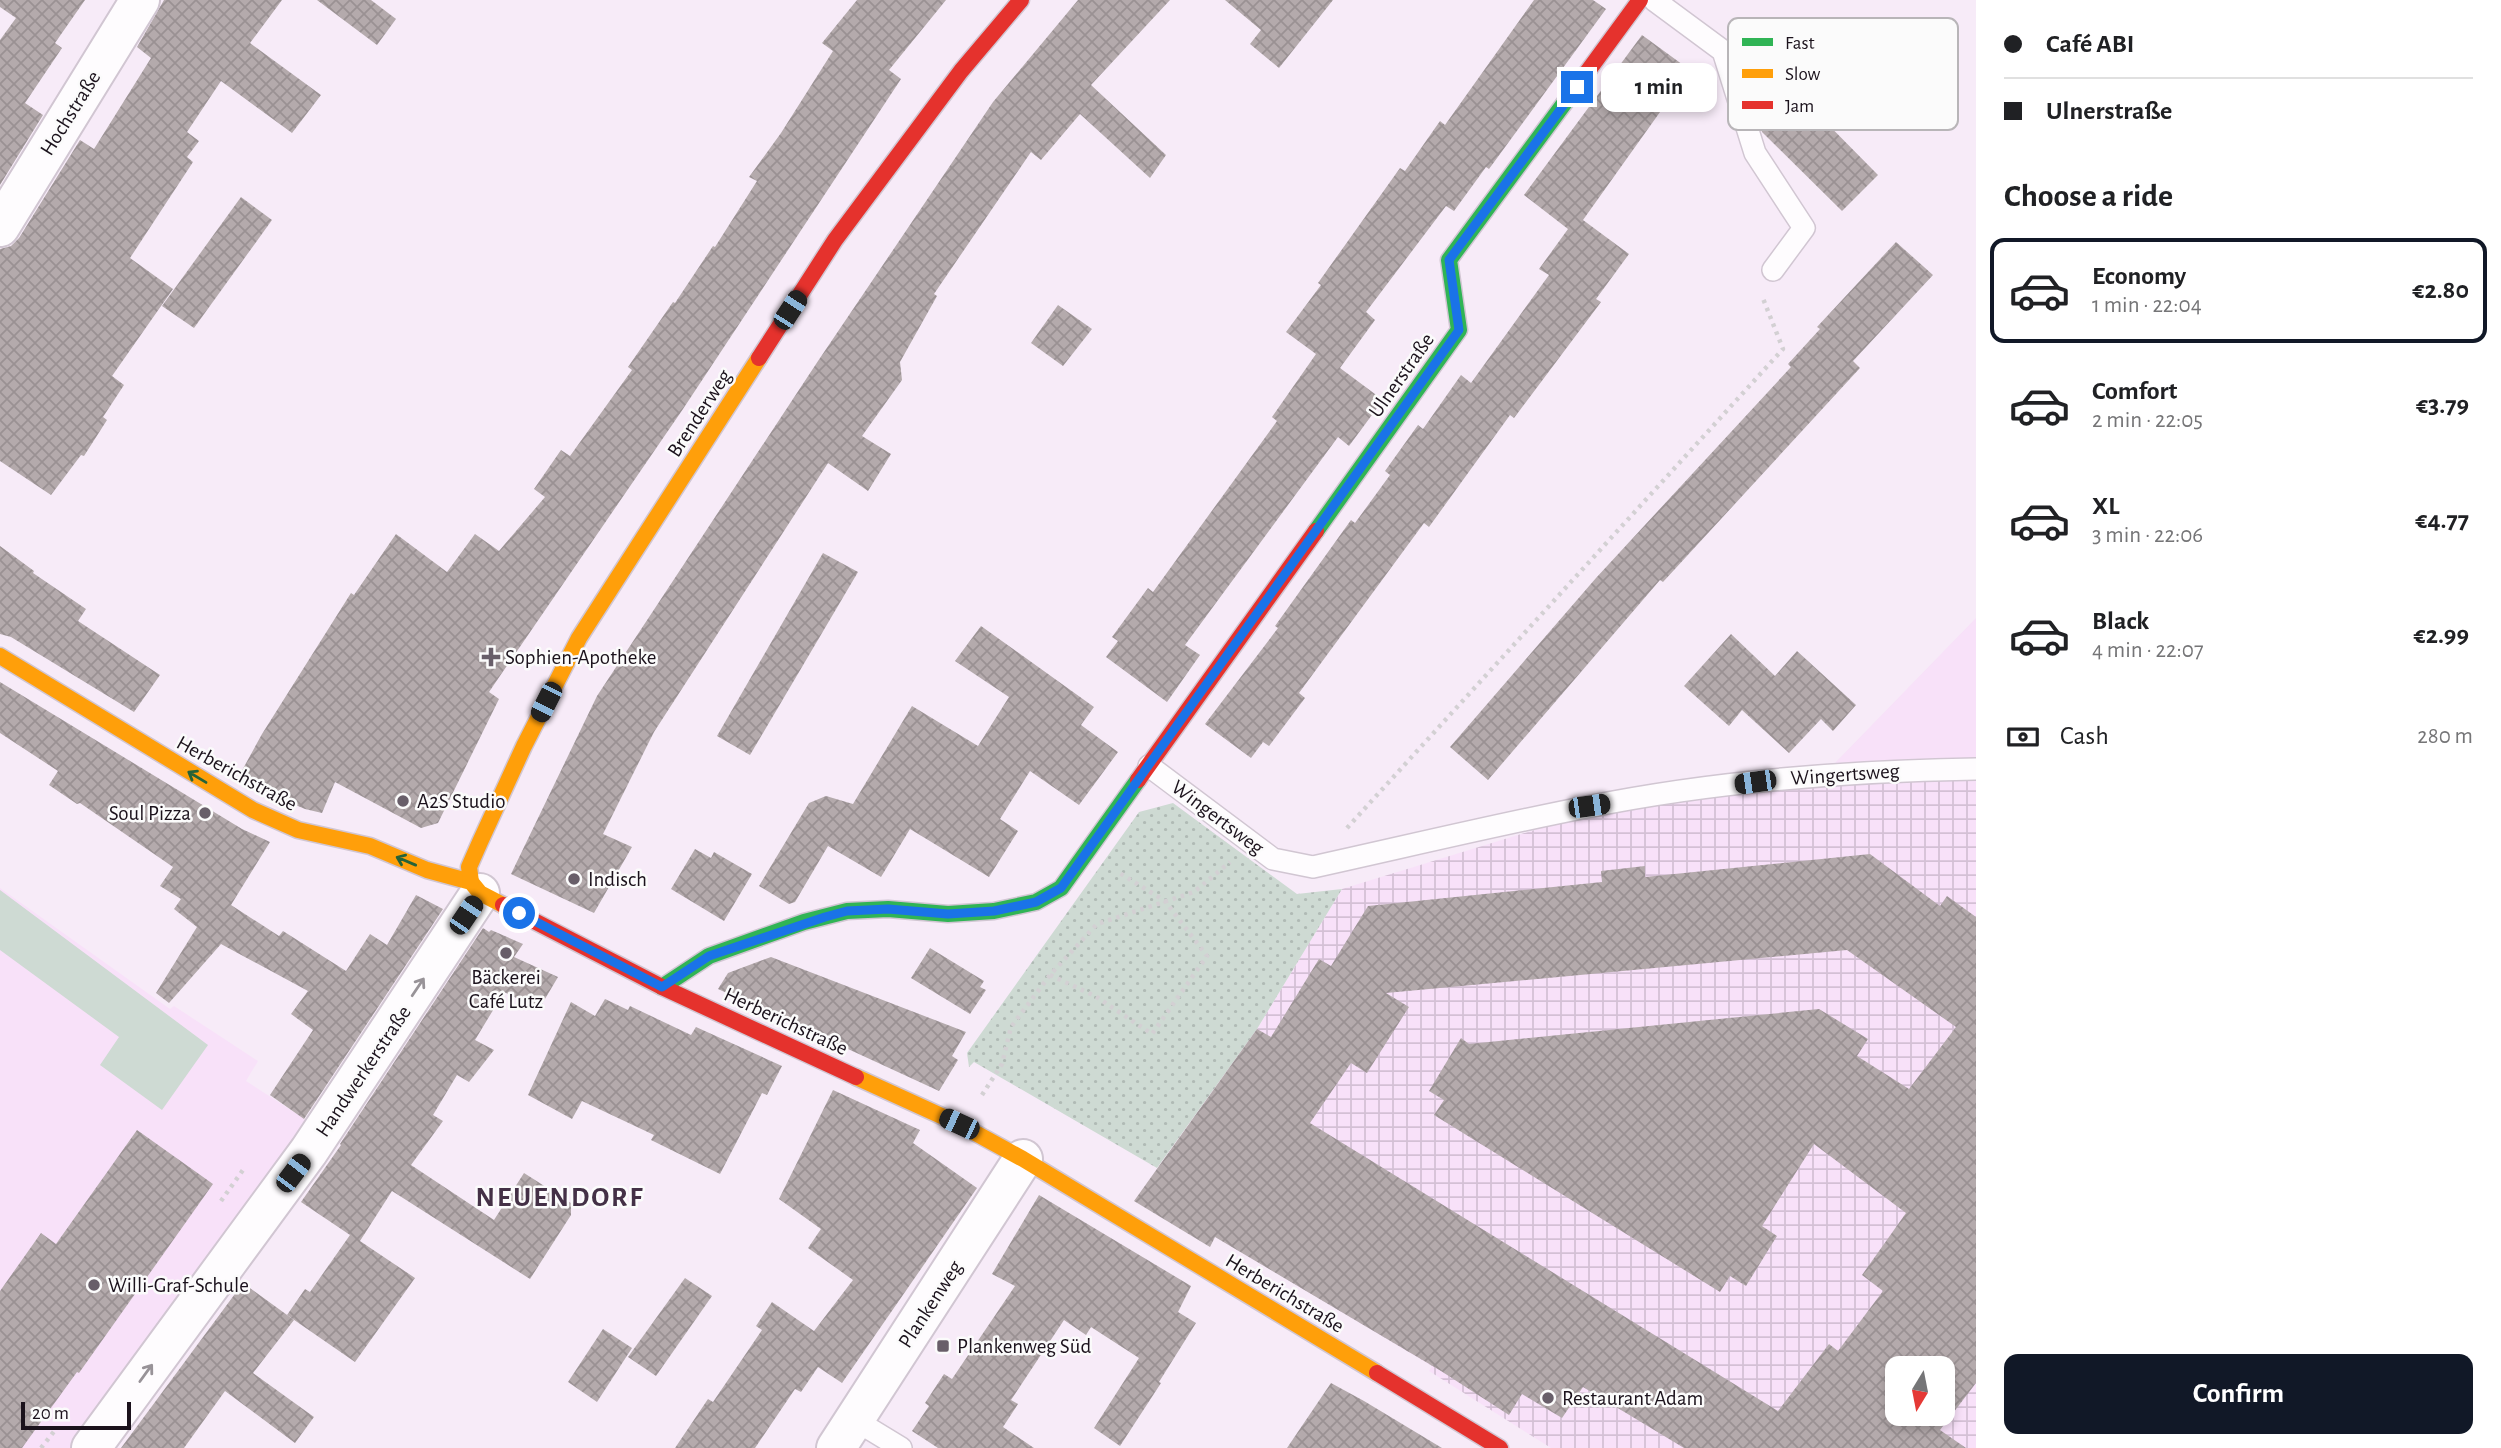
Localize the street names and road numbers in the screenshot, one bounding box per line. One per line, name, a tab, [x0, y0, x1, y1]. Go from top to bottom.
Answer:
street label: Hochstraße	[36, 67, 105, 159]
street label: Ulnerstraße	[1365, 329, 1438, 421]
street label: Brenderweg	[664, 365, 736, 461]
street label: Herberichstraße	[173, 732, 300, 815]
street label: Wingertsweg	[1790, 760, 1901, 789]
street label: Wingertsweg	[1168, 776, 1268, 859]
street label: Herberichstraße	[721, 984, 851, 1059]
street label: Handwerkerstraße	[312, 1002, 415, 1141]
street label: Herberichstraße	[1222, 1250, 1348, 1337]
street label: Plankenweg	[895, 1256, 967, 1352]

